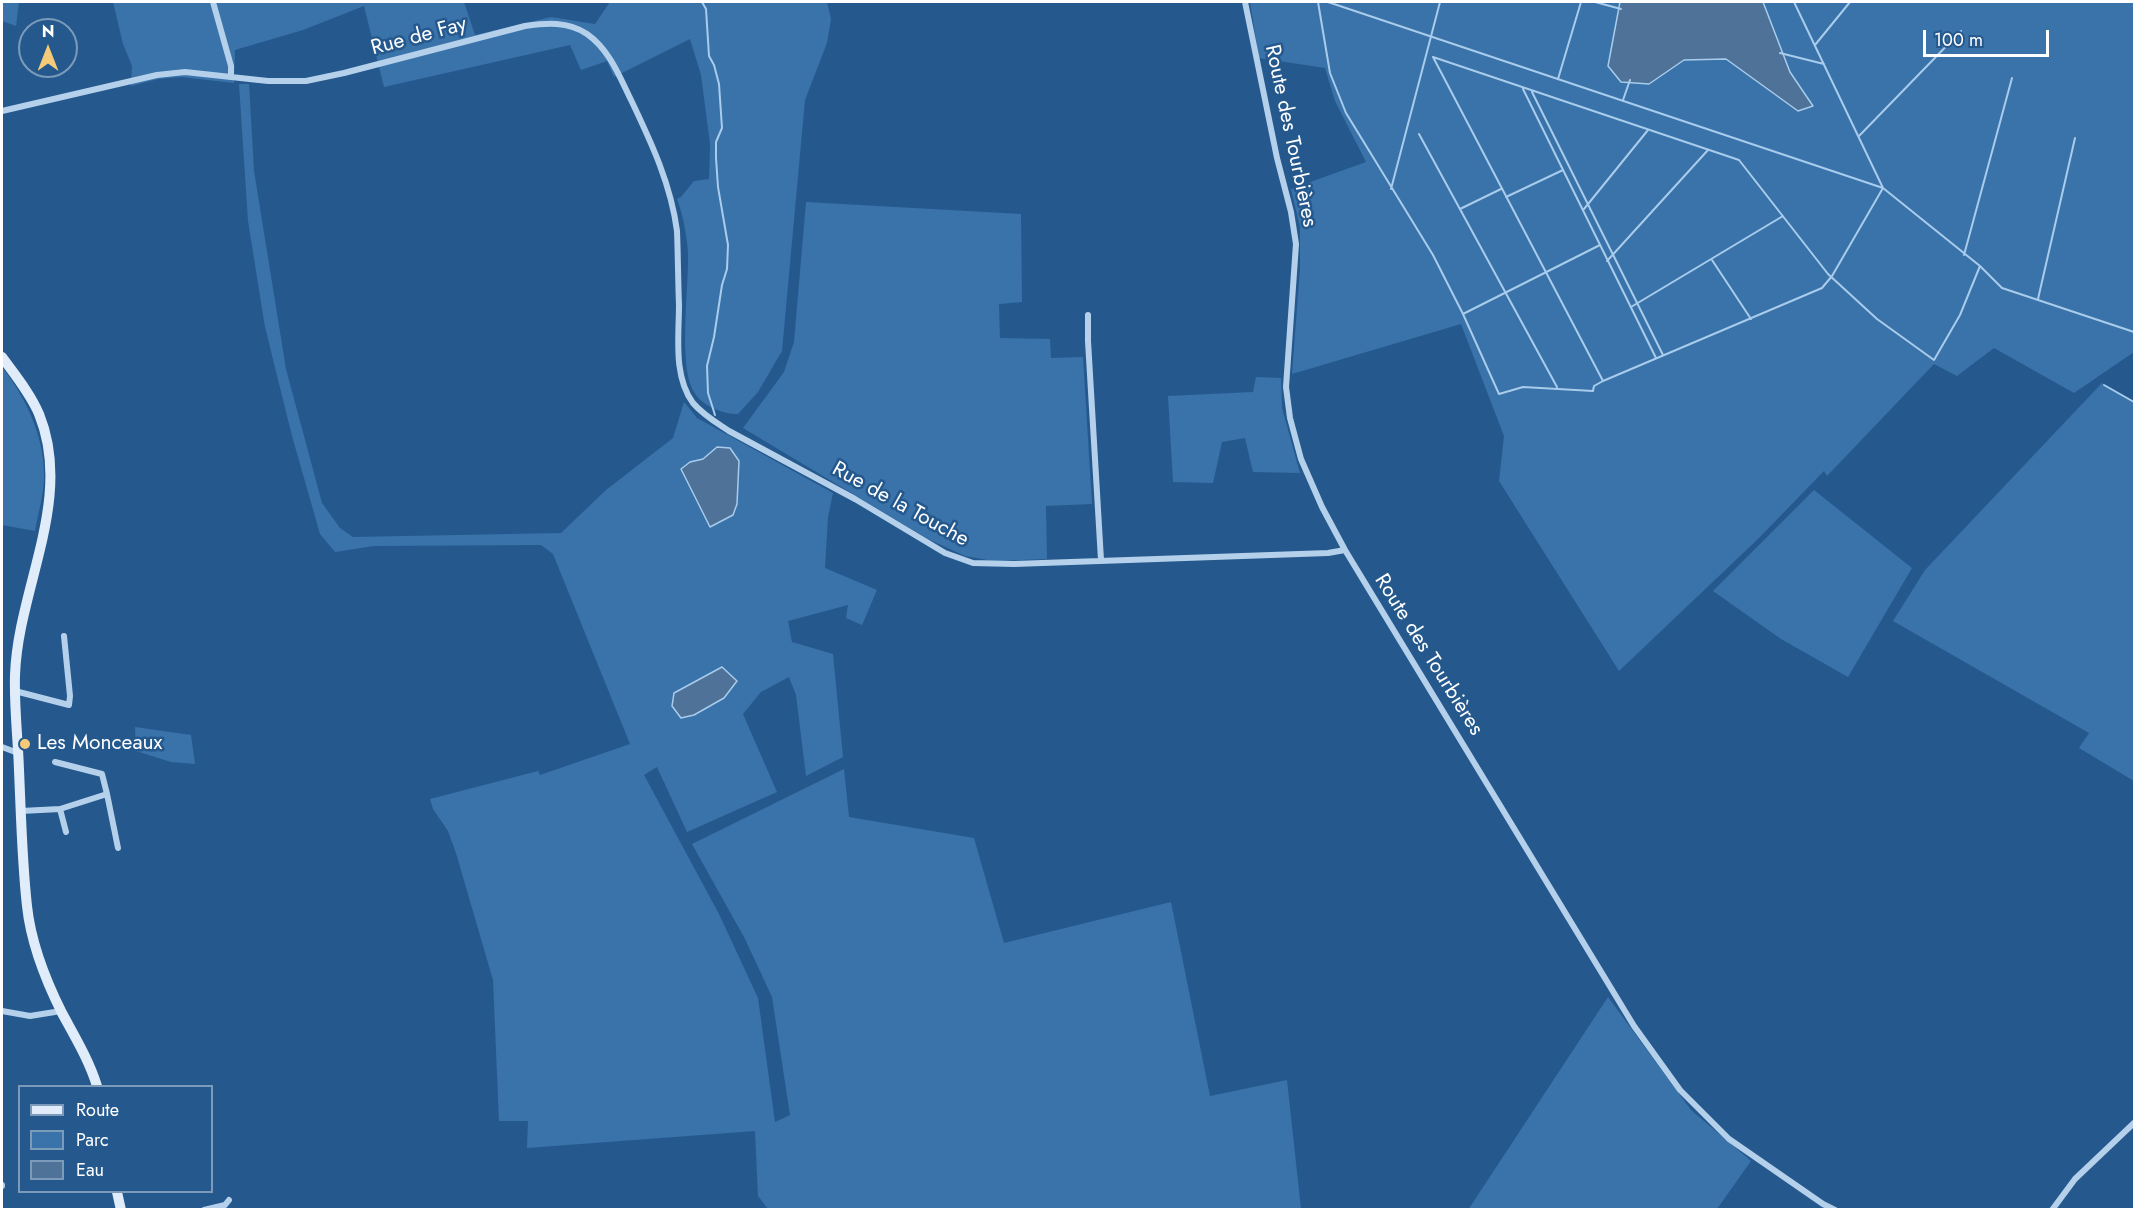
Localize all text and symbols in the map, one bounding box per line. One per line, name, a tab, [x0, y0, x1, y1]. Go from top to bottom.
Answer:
street label: Rue de Fay	[368, 12, 470, 62]
north arrow	[18, 18, 78, 78]
scale bar	[1926, 18, 2052, 56]
text: N	[42, 20, 54, 43]
text: 100 m	[1934, 27, 1983, 53]
street label: Route des Tourbières	[1258, 43, 1322, 229]
street label: Rue de la Touche	[827, 457, 973, 553]
street label: Route des Tourbières	[1368, 570, 1488, 740]
place label: Les Monceaux	[37, 731, 162, 757]
marker: Les Monceaux	[18, 737, 32, 751]
legend	[18, 1085, 213, 1193]
text: Route	[76, 1097, 119, 1123]
text: Parc	[76, 1127, 109, 1153]
text: Eau	[76, 1157, 104, 1183]

